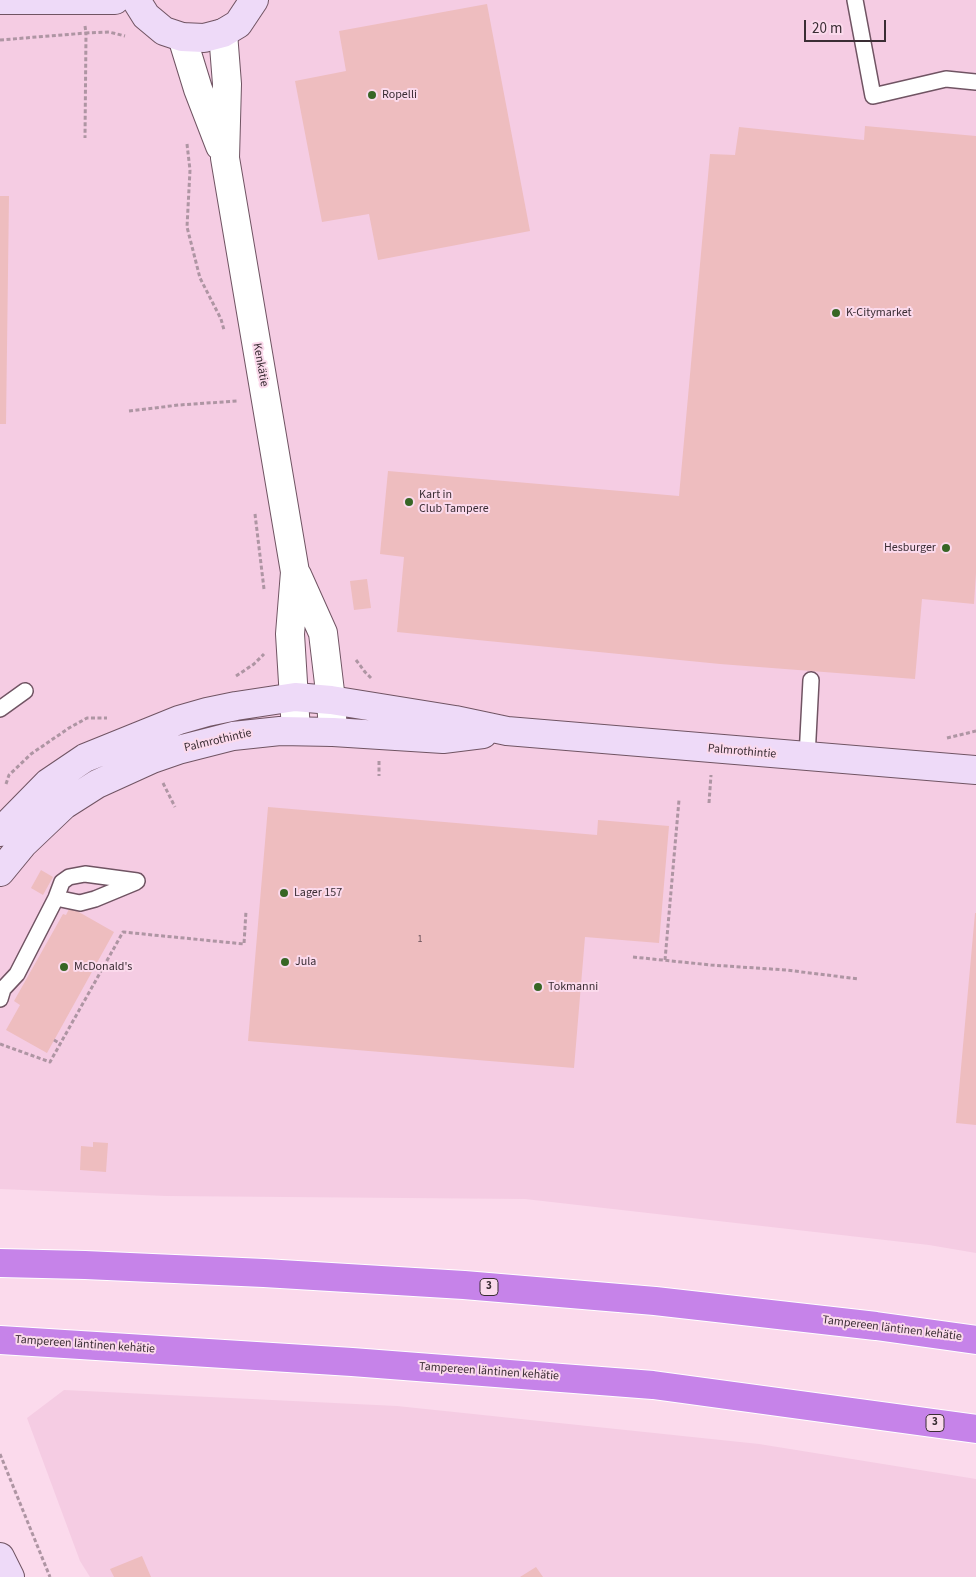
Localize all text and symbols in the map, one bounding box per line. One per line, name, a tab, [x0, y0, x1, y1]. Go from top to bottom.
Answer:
scale bar	[806, 10, 888, 42]
text: 20 m	[812, 18, 842, 39]
place label: Ropelli	[382, 88, 417, 102]
marker: Ropelli	[366, 89, 378, 101]
place label: K-Citymarket	[846, 306, 912, 320]
marker: K-Citymarket	[830, 307, 842, 319]
street label: Kenkätie	[249, 342, 271, 388]
place label: Kart in Club Tampere	[419, 488, 489, 516]
marker: Kart in Club Tampere	[403, 496, 415, 508]
place label: Hesburger	[884, 541, 936, 555]
marker: Hesburger	[940, 542, 952, 554]
street label: Palmrothintie	[183, 726, 253, 756]
street label: Palmrothintie	[707, 742, 777, 762]
place label: Lager 157	[294, 886, 342, 900]
marker: Lager 157	[278, 887, 290, 899]
house number: 1	[418, 934, 422, 946]
place label: Jula	[295, 955, 316, 969]
marker: Jula	[279, 956, 291, 968]
place label: McDonald's	[74, 960, 132, 974]
marker: McDonald's	[58, 961, 70, 973]
place label: Tokmanni	[548, 980, 598, 994]
marker: Tokmanni	[532, 981, 544, 993]
road number: 3	[480, 1278, 498, 1295]
street label: Tampereen läntinen kehätie	[822, 1313, 962, 1345]
street label: Tampereen läntinen kehätie	[15, 1333, 155, 1357]
street label: Tampereen läntinen kehätie	[419, 1360, 559, 1384]
road number: 3	[926, 1415, 944, 1432]

